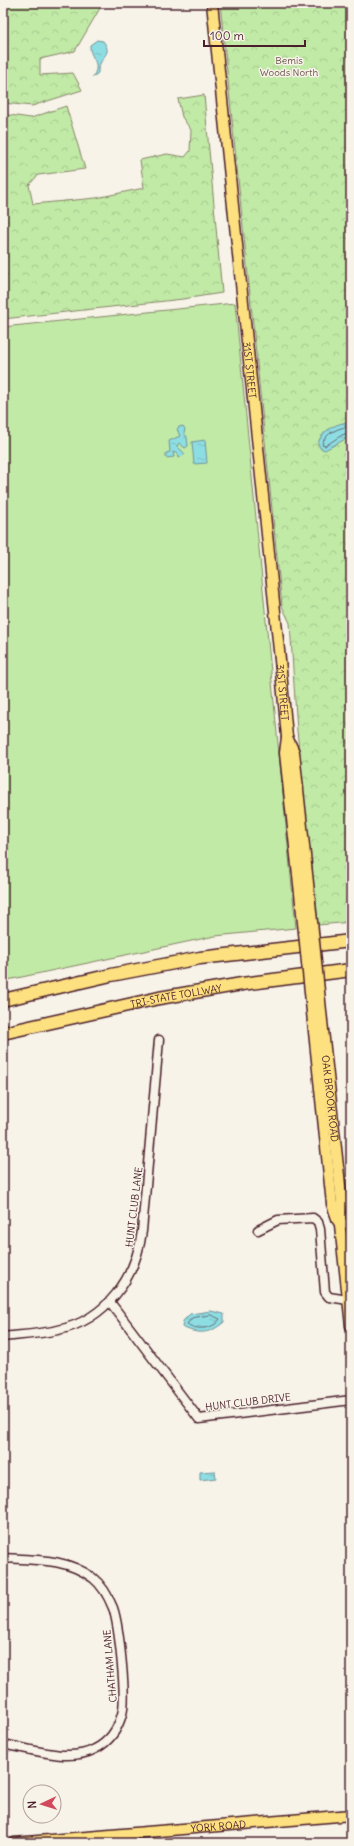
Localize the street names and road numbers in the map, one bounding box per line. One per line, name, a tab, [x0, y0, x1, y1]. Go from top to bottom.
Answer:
street label: 31ST STREET	[241, 341, 259, 399]
street label: 31ST STREET	[274, 663, 292, 721]
street label: TRI-STATE TOLLWAY	[129, 981, 223, 1011]
street label: OAK BROOK ROAD	[319, 1054, 342, 1143]
street label: HUNT CLUB LANE	[123, 1166, 145, 1248]
street label: HUNT CLUB DRIVE	[205, 1390, 292, 1414]
street label: CHATHAM LANE	[100, 1629, 120, 1703]
street label: YORK ROAD	[190, 1817, 247, 1835]

